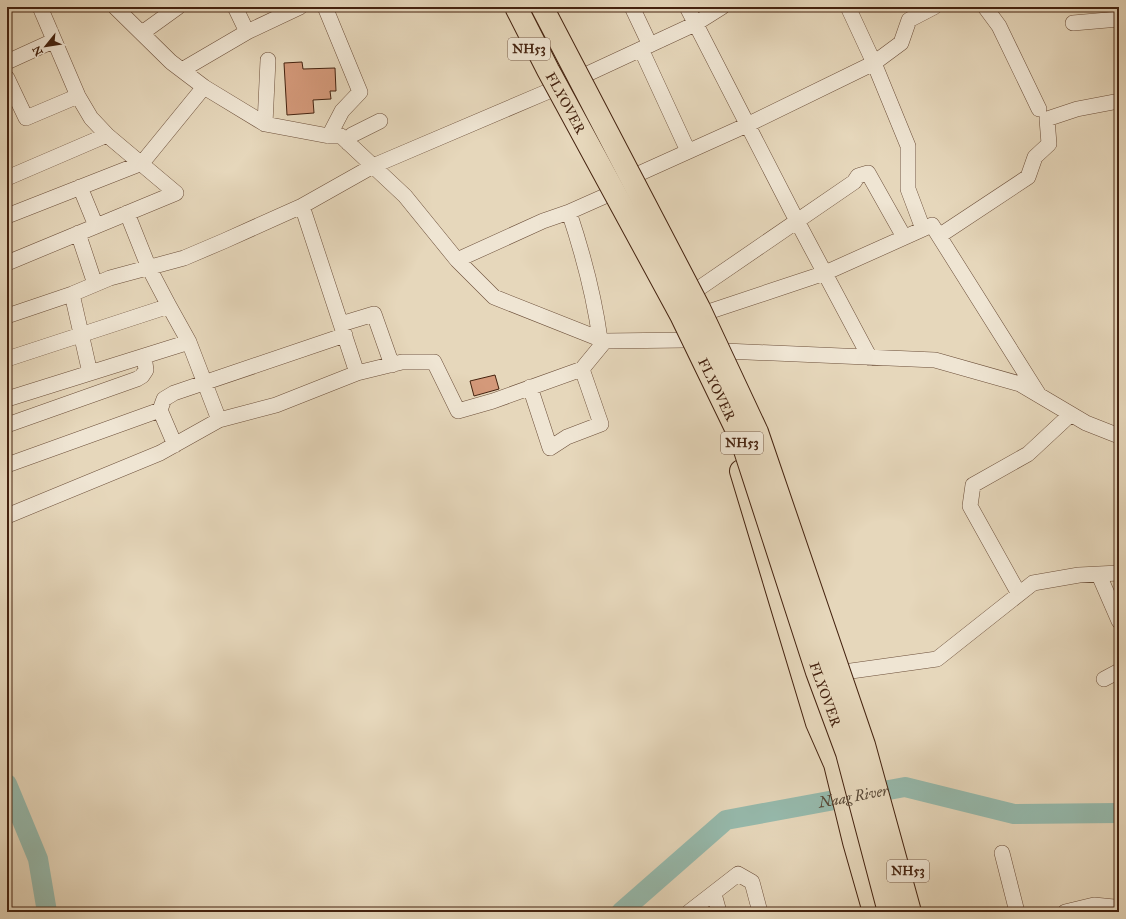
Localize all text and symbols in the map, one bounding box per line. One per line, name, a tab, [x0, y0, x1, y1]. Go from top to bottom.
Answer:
north arrow	[26, 26, 66, 66]
road number: NH53	[508, 38, 550, 60]
text: N	[29, 43, 46, 58]
street label: FLYOVER	[542, 69, 590, 138]
street label: FLYOVER	[695, 355, 740, 424]
road number: NH53	[721, 432, 763, 454]
street label: FLYOVER	[806, 660, 845, 730]
water label: Naag River	[816, 781, 890, 812]
road number: NH53	[887, 860, 929, 882]

